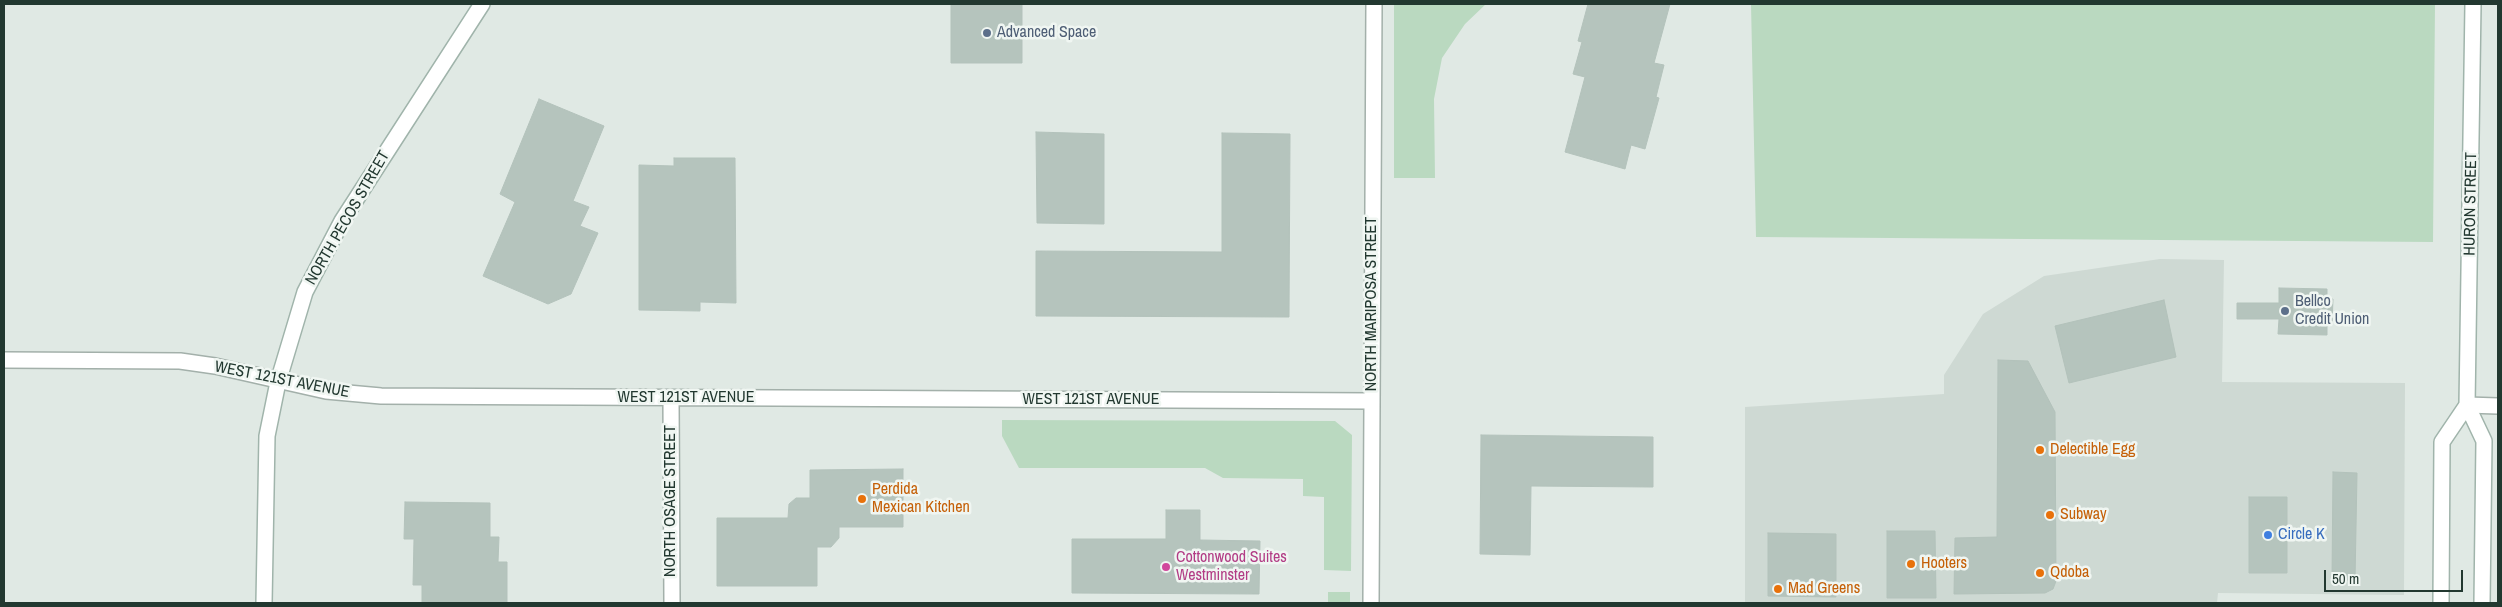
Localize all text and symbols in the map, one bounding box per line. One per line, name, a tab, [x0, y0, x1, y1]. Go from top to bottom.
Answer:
place label: Advanced Space	[997, 23, 1096, 43]
marker: Advanced Space	[981, 27, 993, 39]
street label: NORTH PECOS STREET	[302, 148, 394, 288]
street label: HURON STREET	[2460, 152, 2482, 256]
street label: NORTH MARIPOSA STREET	[1362, 217, 1382, 391]
place label: Bellco Credit Union	[2295, 292, 2369, 330]
marker: Bellco Credit Union	[2279, 305, 2291, 317]
street label: WEST 121ST AVENUE	[213, 358, 351, 402]
street label: WEST 121ST AVENUE	[618, 388, 754, 408]
street label: WEST 121ST AVENUE	[1023, 390, 1159, 410]
street label: NORTH OSAGE STREET	[661, 425, 681, 577]
place label: Delectible Egg	[2050, 440, 2135, 460]
marker: Delectible Egg	[2034, 444, 2046, 456]
place label: Perdida Mexican Kitchen	[872, 480, 970, 518]
marker: Perdida Mexican Kitchen	[856, 493, 868, 505]
place label: Subway	[2060, 505, 2107, 525]
marker: Subway	[2044, 509, 2056, 521]
place label: Circle K	[2278, 525, 2325, 545]
marker: Circle K	[2262, 529, 2274, 541]
place label: Cottonwood Suites Westminster	[1176, 548, 1287, 586]
place label: Hooters	[1921, 554, 1967, 574]
marker: Hooters	[1905, 558, 1917, 570]
scale bar	[2327, 560, 2466, 592]
marker: Cottonwood Suites Westminster	[1160, 561, 1172, 573]
place label: Qdoba	[2050, 563, 2089, 583]
marker: Qdoba	[2034, 567, 2046, 579]
text: 50 m	[2332, 568, 2359, 589]
place label: Mad Greens	[1788, 579, 1860, 599]
marker: Mad Greens	[1772, 583, 1784, 595]

